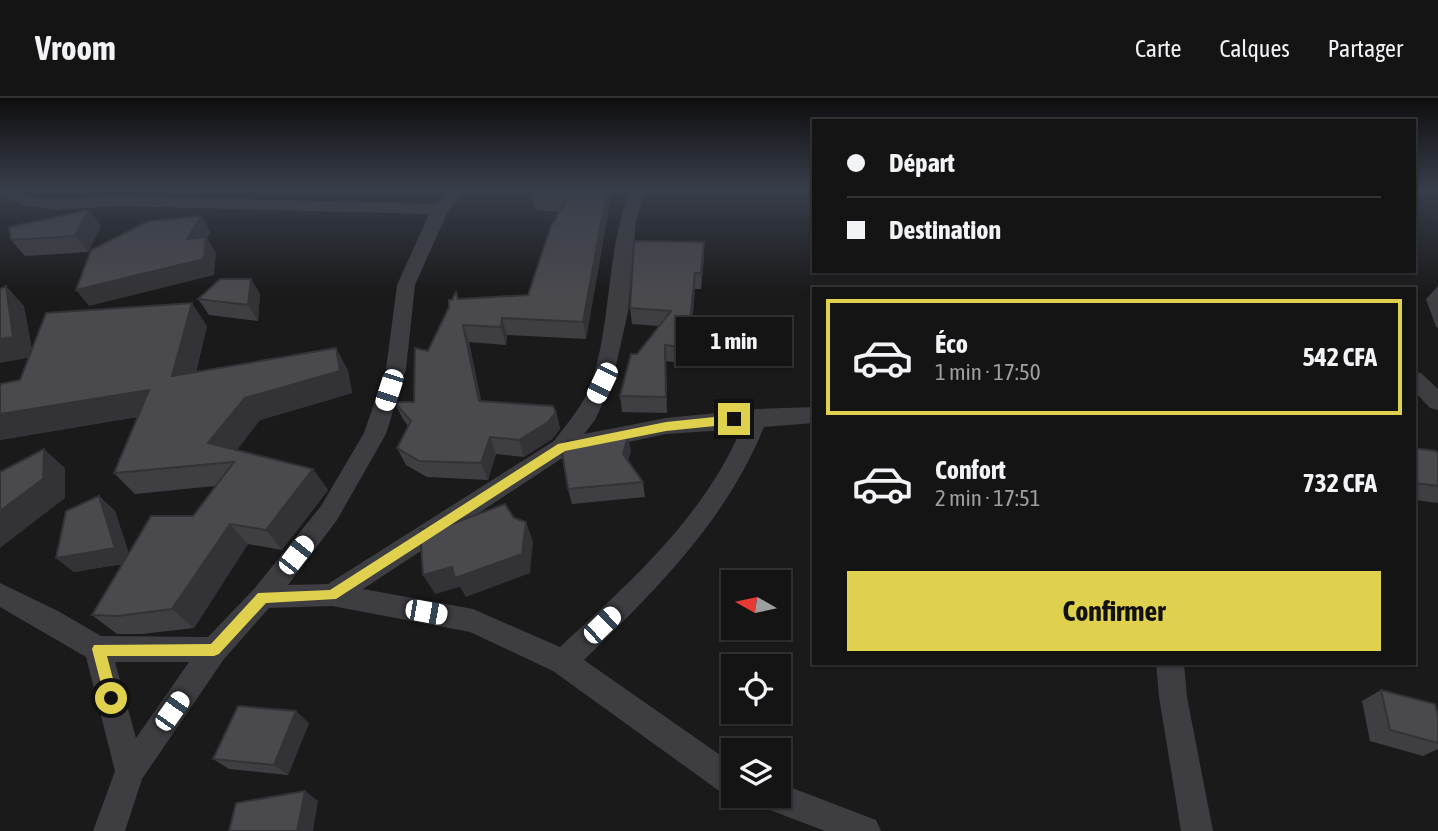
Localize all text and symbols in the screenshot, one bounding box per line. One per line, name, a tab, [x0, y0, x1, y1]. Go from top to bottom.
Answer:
text: Vroom	[35, 29, 116, 67]
text: Carte	[1135, 35, 1181, 62]
text: Calques	[1219, 35, 1290, 62]
text: Partager	[1328, 35, 1403, 62]
text: Départ	[889, 148, 955, 178]
text: Destination	[889, 215, 1001, 245]
callout: 1 min	[676, 317, 792, 366]
icon: car	[851, 326, 914, 389]
text: 1 min	[711, 328, 757, 354]
text: Éco	[935, 329, 968, 359]
text: 542 CFA	[1302, 342, 1377, 372]
text: 1 min · 17:50	[935, 359, 1041, 385]
car	[584, 360, 621, 406]
car	[373, 367, 406, 413]
route end	[718, 403, 750, 435]
icon: car	[851, 452, 914, 515]
text: Confort	[935, 455, 1006, 485]
text: 732 CFA	[1302, 468, 1377, 498]
text: 2 min · 17:51	[935, 485, 1041, 511]
car	[275, 532, 318, 578]
north arrow	[721, 570, 791, 640]
map controls	[721, 570, 791, 808]
button: Confirmer	[847, 571, 1381, 651]
car	[404, 598, 449, 626]
car	[580, 603, 625, 647]
button: locate	[721, 654, 791, 724]
route start	[95, 682, 127, 714]
car	[152, 688, 193, 734]
button: layers	[721, 738, 791, 808]

